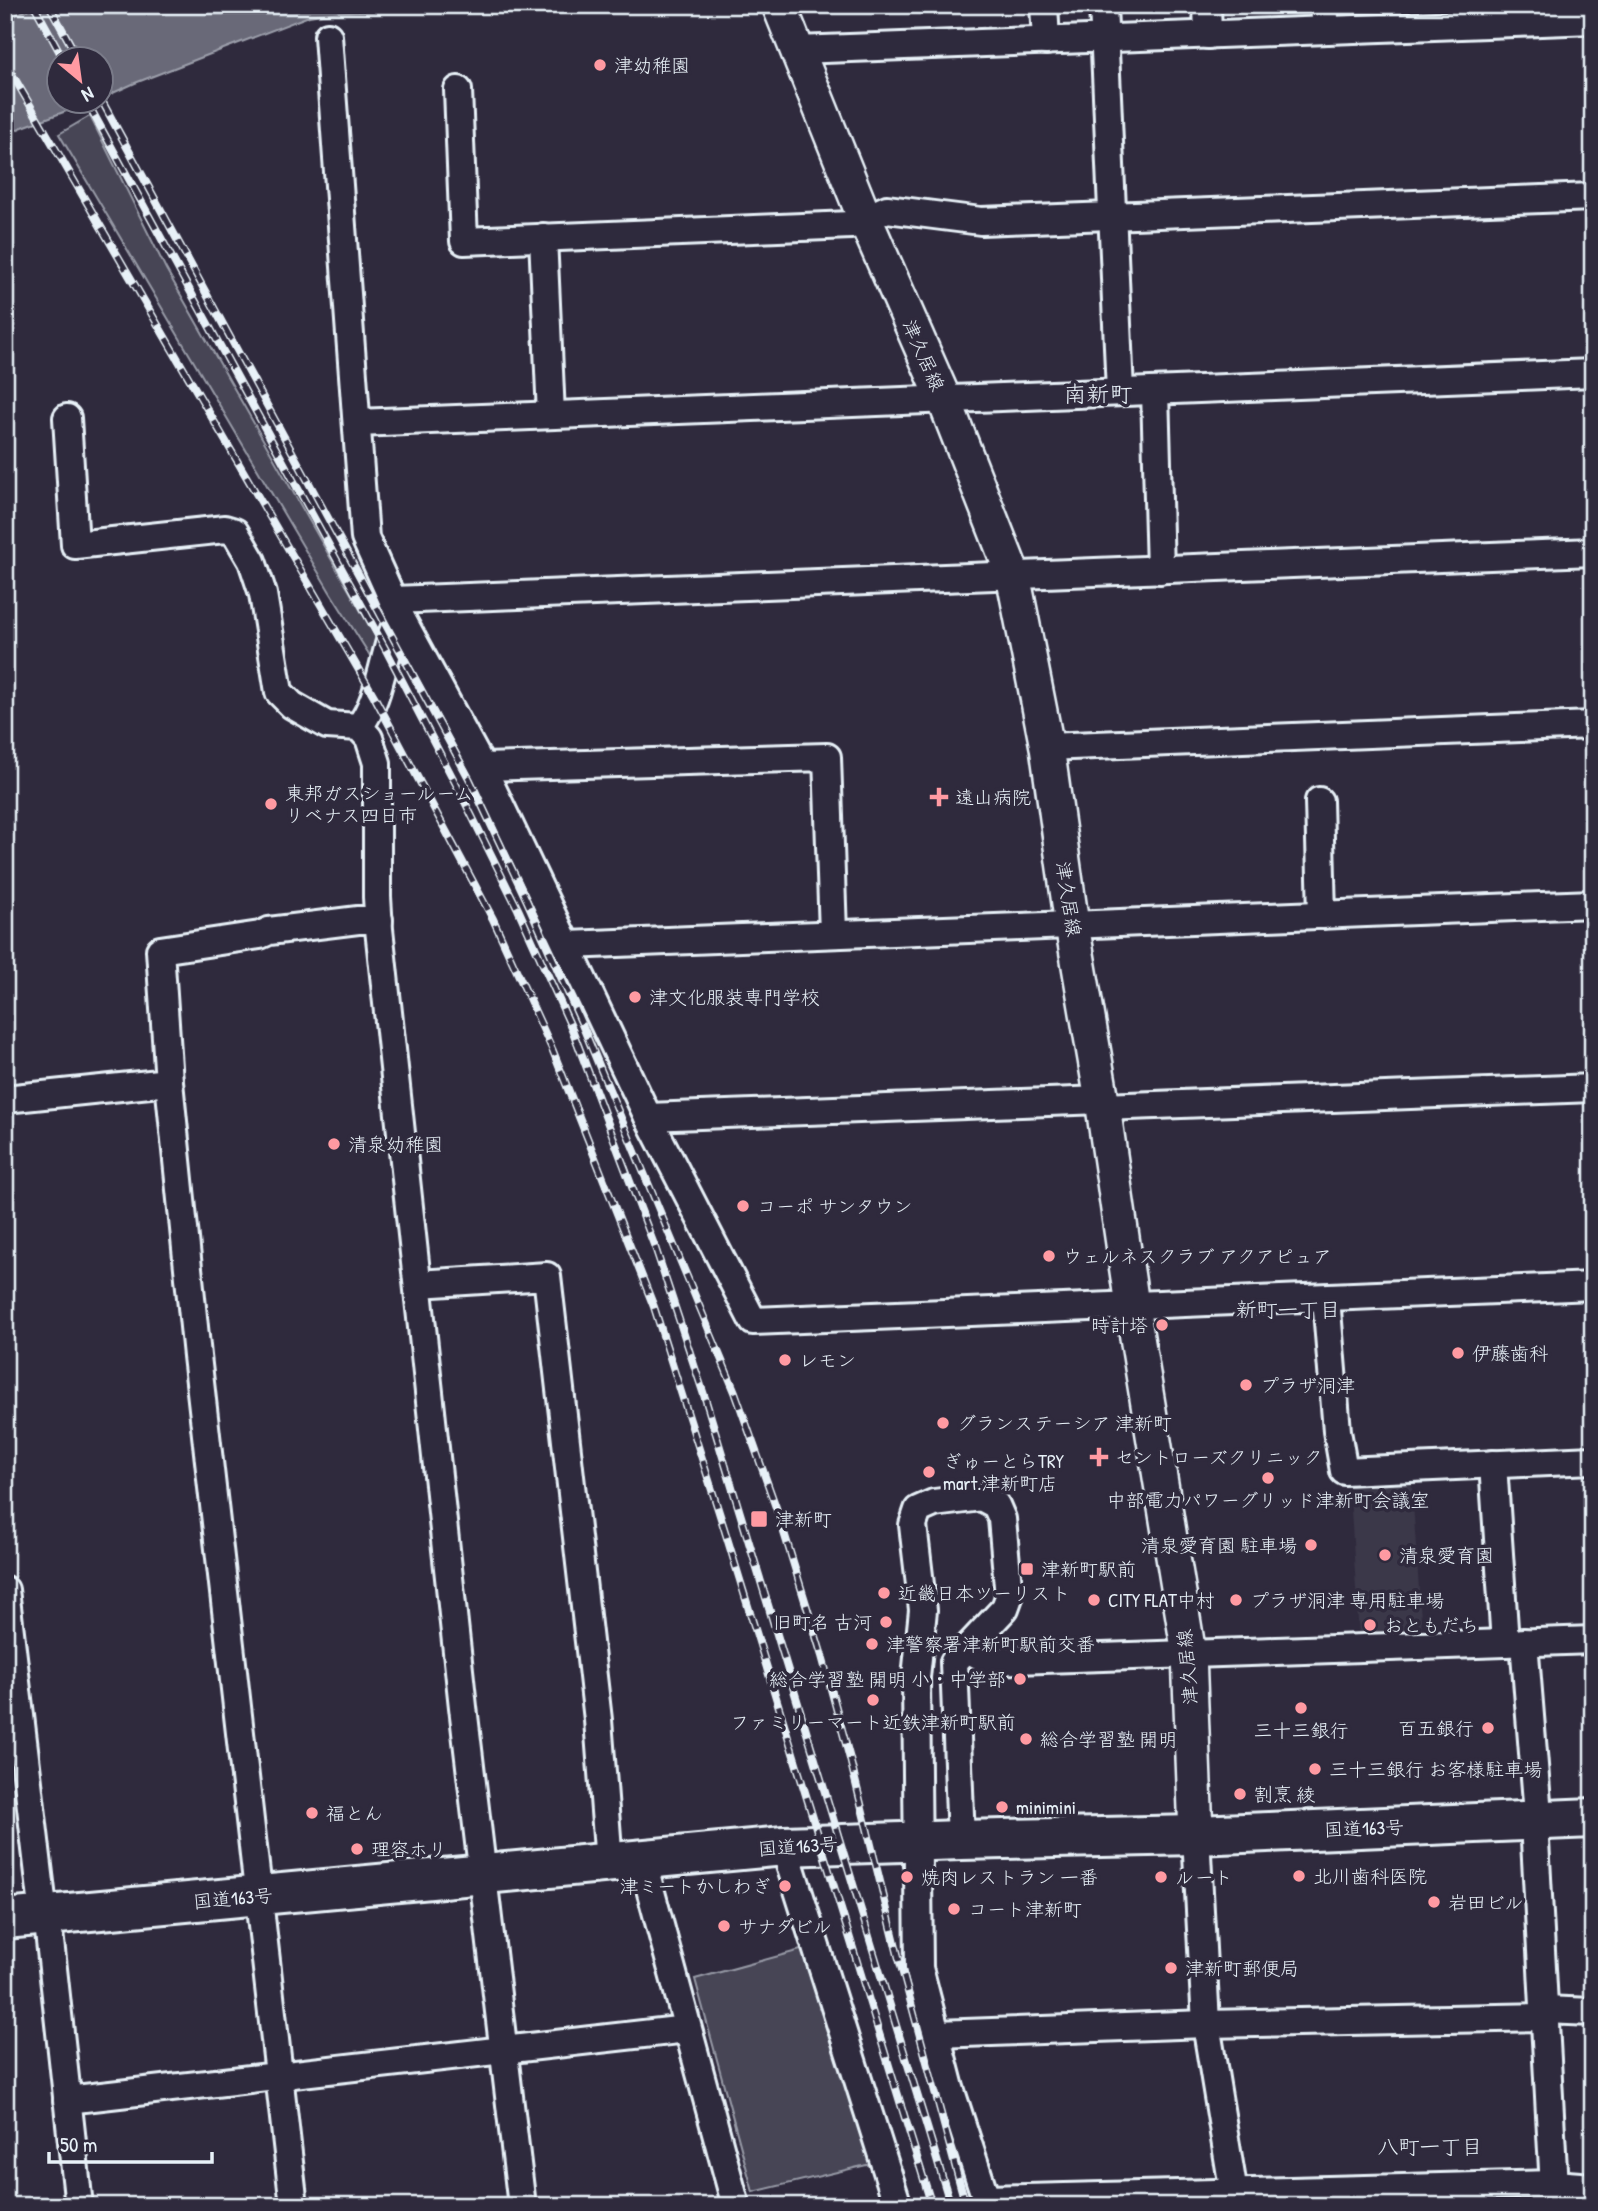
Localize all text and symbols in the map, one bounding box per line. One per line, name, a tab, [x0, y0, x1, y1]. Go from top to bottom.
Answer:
north arrow	[46, 46, 116, 116]
place label: 津幼稚園	[614, 52, 690, 78]
marker: 津幼稚園	[592, 57, 608, 73]
text: N	[78, 81, 99, 109]
street label: 津久居線	[897, 315, 951, 395]
district label: 南新町	[1064, 378, 1133, 409]
place label: 東邦ガスショールーム リベナス四日市	[285, 780, 473, 828]
place label: 遠山病院	[955, 784, 1031, 810]
marker: 遠山病院	[929, 787, 949, 807]
marker: 東邦ガスショールーム リベナス四日市	[263, 796, 279, 812]
street label: 津久居線	[1050, 859, 1088, 939]
place label: 津文化服装専門学校	[649, 984, 820, 1010]
marker: 津文化服装専門学校	[627, 989, 643, 1005]
place label: 清泉幼稚園	[348, 1131, 443, 1157]
marker: 清泉幼稚園	[326, 1136, 342, 1152]
place label: コーポ サンタウン	[757, 1193, 913, 1219]
marker: コーポ サンタウン	[735, 1198, 751, 1214]
place label: ウェルネスクラブ アクアピュア	[1063, 1243, 1332, 1269]
marker: ウェルネスクラブ アクアピュア	[1041, 1248, 1057, 1264]
district label: 新町一丁目	[1236, 1295, 1341, 1324]
place label: 時計塔	[1091, 1312, 1148, 1338]
marker: 時計塔	[1154, 1317, 1170, 1333]
place label: 伊藤歯科	[1472, 1340, 1548, 1366]
marker: 伊藤歯科	[1450, 1345, 1466, 1361]
place label: レモン	[799, 1347, 856, 1373]
marker: レモン	[777, 1352, 793, 1368]
place label: プラザ洞津	[1260, 1372, 1355, 1398]
marker: プラザ洞津	[1238, 1377, 1254, 1393]
place label: グランステーシア 津新町	[957, 1410, 1172, 1436]
marker: グランステーシア 津新町	[935, 1415, 951, 1431]
place label: セントローズクリニック	[1115, 1444, 1322, 1470]
marker: セントローズクリニック	[1089, 1447, 1109, 1467]
place label: ぎゅーとらTRY mart.津新町店	[943, 1448, 1065, 1496]
marker: ぎゅーとらTRY mart.津新町店	[921, 1464, 937, 1480]
marker: 中部電力パワーグリッド津新町会議室	[1260, 1470, 1276, 1486]
place label: 中部電力パワーグリッド津新町会議室	[1107, 1487, 1429, 1513]
place label: 津新町	[775, 1506, 832, 1532]
marker: 津新町	[749, 1509, 769, 1529]
place label: 清泉愛育園 駐車場	[1141, 1532, 1297, 1558]
marker: 清泉愛育園 駐車場	[1303, 1537, 1319, 1553]
place label: 清泉愛育園	[1399, 1542, 1494, 1568]
marker: 清泉愛育園	[1377, 1547, 1393, 1563]
place label: 津新町駅前	[1041, 1556, 1136, 1582]
marker: 津新町駅前	[1019, 1561, 1035, 1577]
place label: 近畿日本ツーリスト	[898, 1580, 1071, 1606]
marker: 近畿日本ツーリスト	[876, 1585, 892, 1601]
place label: CITY FLAT中村	[1108, 1587, 1215, 1613]
place label: プラザ洞津 専用駐車場	[1250, 1587, 1444, 1613]
marker: CITY FLAT中村	[1086, 1592, 1102, 1608]
marker: プラザ洞津 専用駐車場	[1228, 1592, 1244, 1608]
place label: 旧町名 古河	[773, 1609, 872, 1635]
place label: おともだち	[1384, 1612, 1479, 1638]
marker: 旧町名 古河	[878, 1614, 894, 1630]
marker: おともだち	[1362, 1617, 1378, 1633]
street label: 津久居線	[1171, 1628, 1203, 1706]
place label: 津警察署津新町駅前交番	[886, 1631, 1095, 1657]
marker: 津警察署津新町駅前交番	[864, 1636, 880, 1652]
place label: 総合学習塾 開明 小・中学部	[769, 1666, 1006, 1692]
marker: 総合学習塾 開明 小・中学部	[1012, 1671, 1028, 1687]
marker: ファミリーマート近鉄津新町駅前	[865, 1692, 881, 1708]
marker: 三十三銀行	[1293, 1700, 1309, 1716]
place label: ファミリーマート近鉄津新町駅前	[730, 1709, 1016, 1735]
place label: 百五銀行	[1398, 1715, 1474, 1741]
place label: 三十三銀行	[1253, 1717, 1349, 1743]
marker: 百五銀行	[1480, 1720, 1496, 1736]
place label: 総合学習塾 開明	[1040, 1726, 1177, 1752]
marker: 総合学習塾 開明	[1018, 1731, 1034, 1747]
place label: 三十三銀行 お客様駐車場	[1329, 1756, 1542, 1782]
marker: 三十三銀行 お客様駐車場	[1307, 1761, 1323, 1777]
place label: 割烹 綾	[1254, 1781, 1315, 1807]
marker: 割烹 綾	[1232, 1786, 1248, 1802]
place label: minimini	[1016, 1794, 1076, 1820]
marker: minimini	[994, 1799, 1010, 1815]
place label: 福とん	[326, 1800, 383, 1826]
marker: 福とん	[304, 1805, 320, 1821]
street label: 国道163号	[1324, 1814, 1404, 1842]
street label: 国道163号	[757, 1830, 839, 1862]
place label: 理容ホリ	[371, 1836, 447, 1862]
marker: 理容ホリ	[349, 1841, 365, 1857]
place label: 北川歯科医院	[1313, 1863, 1427, 1889]
place label: 焼肉レストラン 一番	[921, 1864, 1098, 1890]
place label: ルート	[1175, 1864, 1233, 1890]
marker: 北川歯科医院	[1291, 1868, 1307, 1884]
marker: 焼肉レストラン 一番	[899, 1869, 915, 1885]
marker: ルート	[1153, 1869, 1169, 1885]
place label: 津ミートかしわぎ	[619, 1873, 771, 1899]
marker: 津ミートかしわぎ	[777, 1878, 793, 1894]
street label: 国道163号	[192, 1882, 274, 1914]
place label: 岩田ビル	[1448, 1889, 1524, 1915]
marker: 岩田ビル	[1426, 1894, 1442, 1910]
place label: コート津新町	[968, 1896, 1082, 1922]
marker: コート津新町	[946, 1901, 962, 1917]
place label: サナダビル	[738, 1913, 832, 1939]
marker: サナダビル	[716, 1918, 732, 1934]
place label: 津新町郵便局	[1185, 1955, 1299, 1981]
marker: 津新町郵便局	[1163, 1960, 1179, 1976]
scale bar	[49, 2120, 212, 2164]
text: 50 m	[60, 2130, 97, 2159]
district label: 八町一丁目	[1378, 2132, 1483, 2161]

